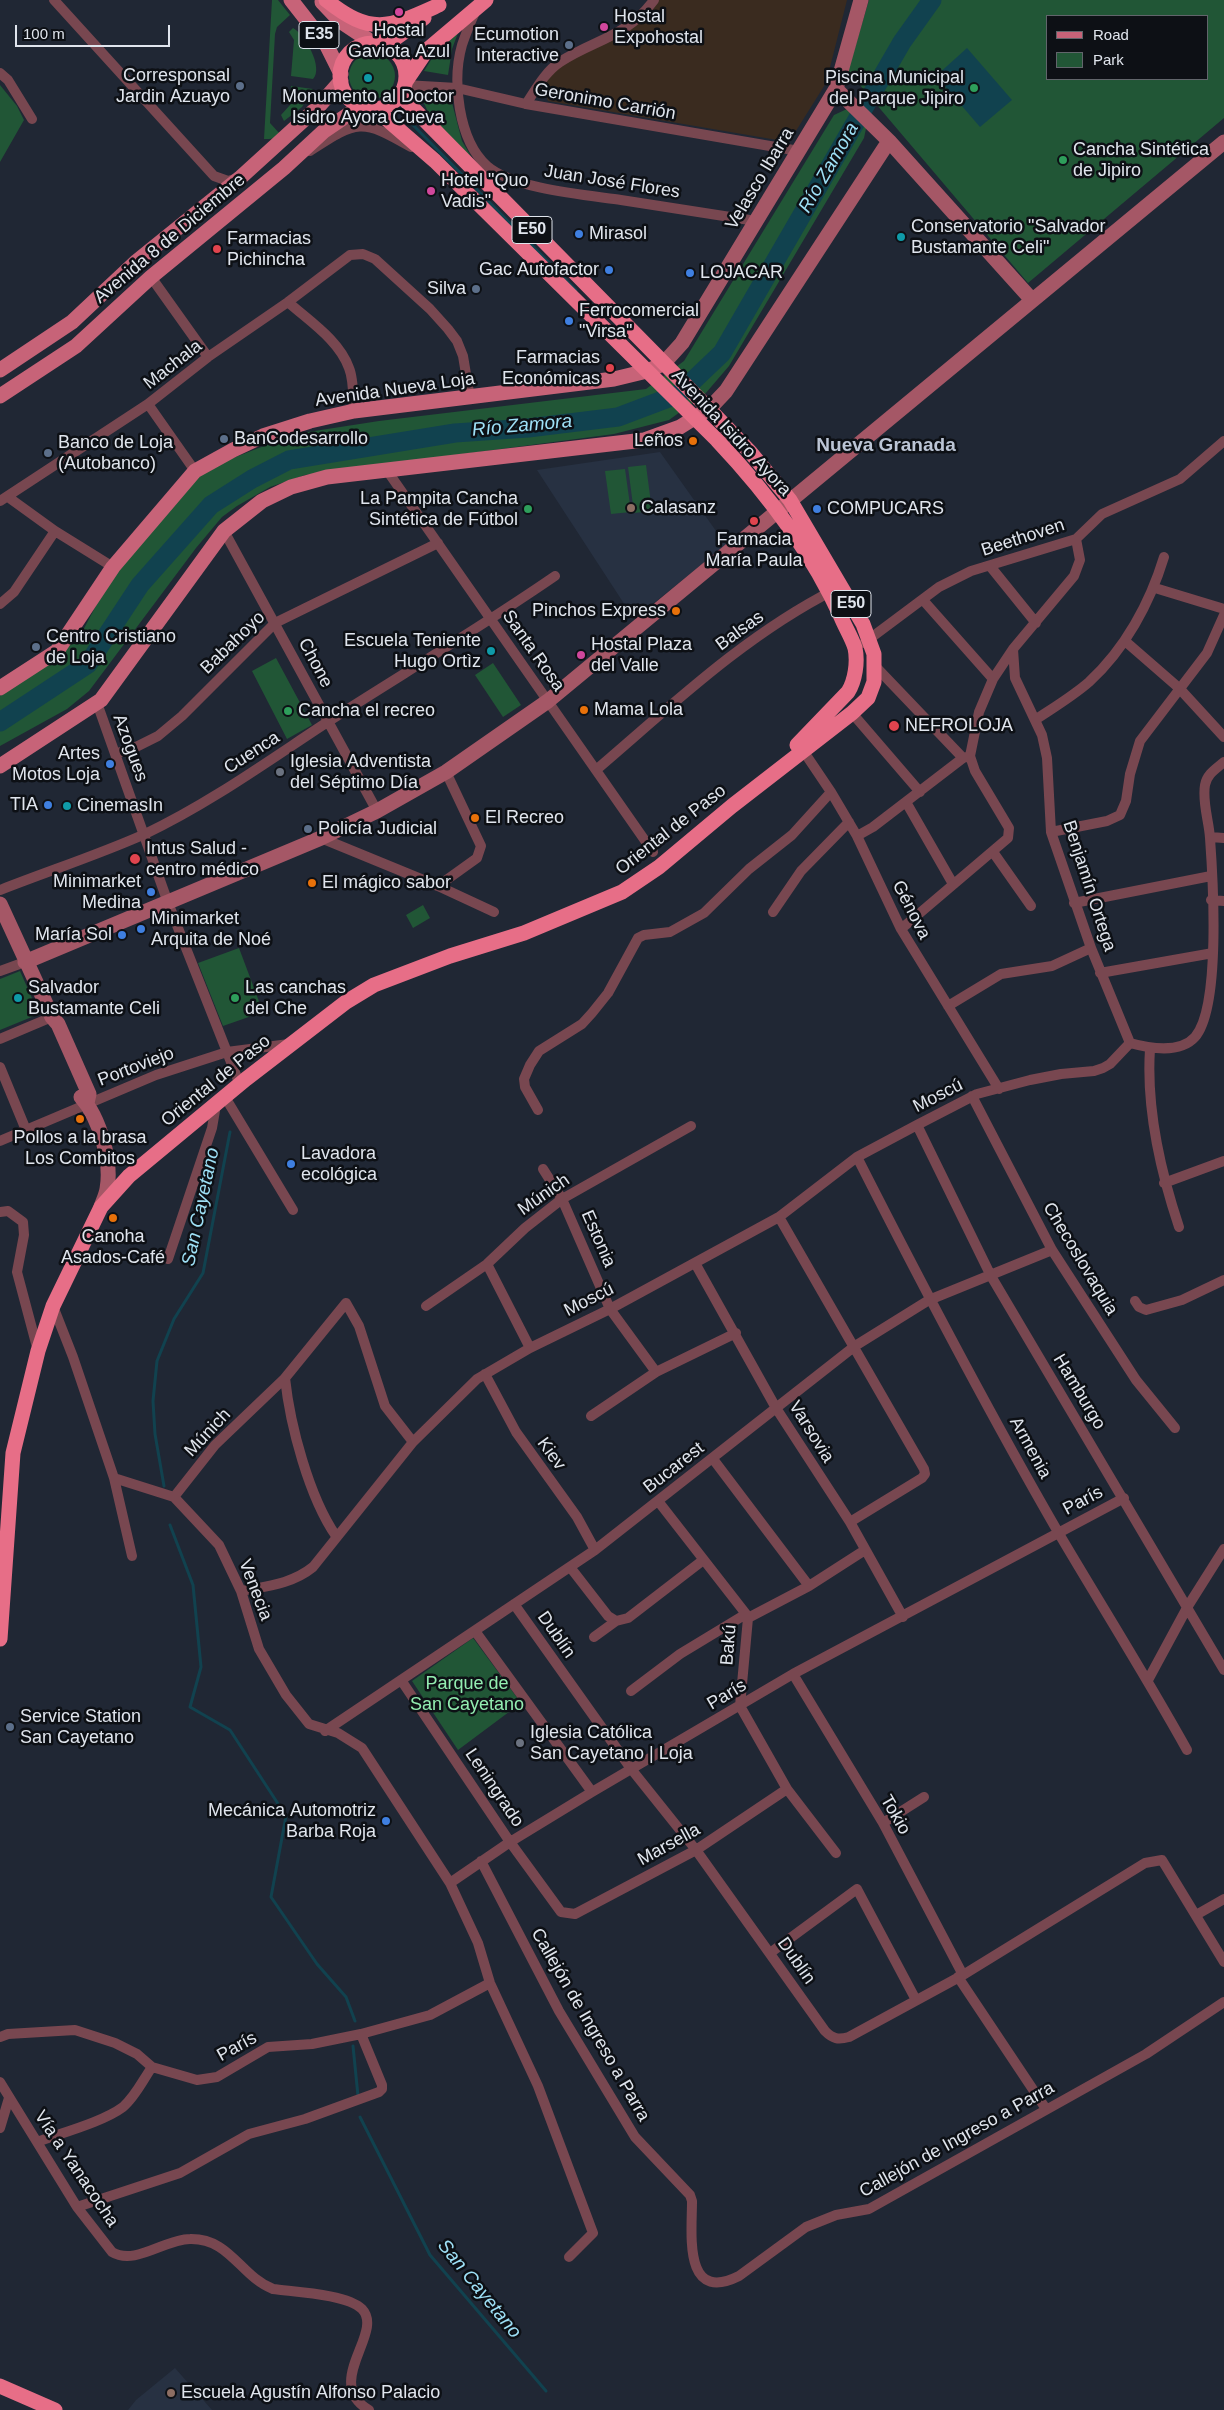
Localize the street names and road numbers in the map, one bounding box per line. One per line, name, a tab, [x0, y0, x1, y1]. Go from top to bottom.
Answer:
road number: E35	[299, 22, 339, 48]
street label: Geronimo Carrión	[533, 79, 677, 125]
street label: Velasco Ibarra	[721, 124, 799, 234]
street label: Juan José Flores	[543, 161, 681, 203]
street label: Avenida 8 de Diciembre	[90, 169, 250, 309]
road number: E50	[512, 216, 552, 244]
street label: Machala	[140, 336, 206, 394]
street label: Avenida Isidro Ayora	[667, 365, 795, 501]
street label: Avenida Nueva Loja	[314, 368, 476, 412]
street label: Beethoven	[979, 514, 1067, 562]
road number: E50	[831, 590, 871, 618]
street label: Santa Rosa	[497, 606, 569, 696]
street label: Balsas	[712, 606, 768, 656]
street label: Babahoyo	[196, 607, 270, 679]
street label: Chone	[293, 635, 337, 691]
street label: Azogues	[108, 711, 152, 785]
street label: Cuenca	[220, 727, 284, 779]
street label: Oriental de Paso	[612, 780, 730, 880]
street label: Benjamín Ortega	[1058, 818, 1120, 954]
street label: Génova	[887, 877, 935, 943]
street label: Oriental de Paso	[157, 1030, 275, 1132]
street label: Portoviejo	[95, 1043, 177, 1091]
street label: Moscú	[909, 1074, 967, 1118]
street label: Múnich	[514, 1170, 574, 1220]
street label: Checoslovaquia	[1038, 1199, 1122, 1319]
street label: Estonia	[576, 1207, 620, 1271]
street label: Moscú	[560, 1278, 618, 1322]
street label: Hamburgo	[1048, 1350, 1110, 1434]
street label: Varsovia	[784, 1397, 838, 1467]
street label: Múnich	[180, 1404, 236, 1462]
street label: Armenia	[1004, 1413, 1056, 1483]
street label: Kiev	[532, 1433, 570, 1475]
street label: Bucarest	[639, 1438, 709, 1498]
street label: París	[1059, 1482, 1107, 1520]
street label: Venecia	[233, 1556, 277, 1624]
street label: Dublín	[532, 1607, 580, 1663]
street label: Bakú	[716, 1624, 742, 1666]
street label: París	[703, 1675, 751, 1715]
street label: Leningrado	[460, 1745, 528, 1831]
street label: Tokio	[875, 1791, 915, 1839]
street label: Marsella	[634, 1819, 704, 1871]
street label: Callejón de Ingreso a Parra	[526, 1925, 654, 2125]
street label: Dublín	[772, 1933, 820, 1989]
street label: París	[213, 2027, 261, 2067]
street label: Callejón de Ingreso a Parra	[856, 2077, 1058, 2203]
street label: Vía a Yanacocha	[29, 2107, 123, 2231]

